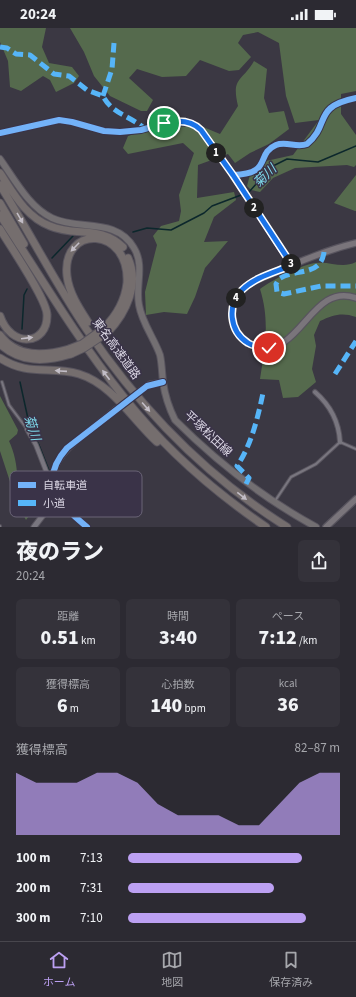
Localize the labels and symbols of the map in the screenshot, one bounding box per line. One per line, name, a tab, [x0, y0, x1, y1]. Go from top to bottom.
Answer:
pin	[147, 106, 181, 140]
pin: 1	[206, 143, 226, 163]
water label: 菊川	[249, 159, 282, 192]
pin: 2	[244, 198, 264, 218]
one-way arrow	[16, 212, 23, 224]
one-way arrow	[70, 242, 79, 252]
pin: 3	[281, 254, 301, 274]
pin: 4	[226, 288, 246, 308]
street label: 東名高速道路	[88, 315, 144, 383]
pin	[252, 331, 286, 365]
one-way arrow	[21, 335, 33, 341]
one-way arrow	[55, 368, 67, 375]
one-way arrow	[102, 370, 111, 381]
one-way arrow	[142, 402, 151, 412]
street label: 平塚松田線	[180, 407, 236, 461]
water label: 菊川	[19, 413, 45, 445]
legend	[10, 471, 142, 517]
text: 自転車道	[43, 478, 87, 493]
one-way arrow	[236, 491, 247, 500]
text: 小道	[43, 496, 65, 511]

